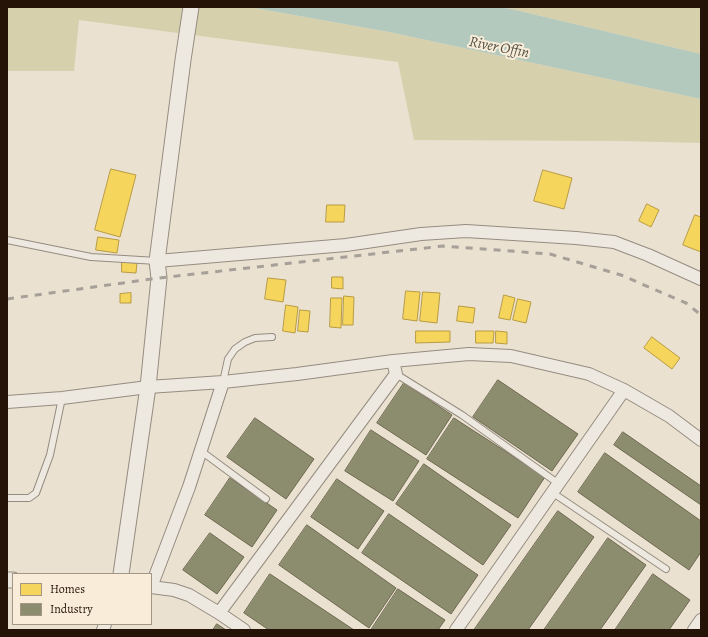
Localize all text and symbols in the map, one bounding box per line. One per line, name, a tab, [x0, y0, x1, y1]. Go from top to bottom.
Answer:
water label: River Offin	[467, 33, 531, 63]
legend	[12, 573, 152, 625]
text: Homes	[50, 581, 85, 597]
text: Industry	[50, 601, 93, 617]

